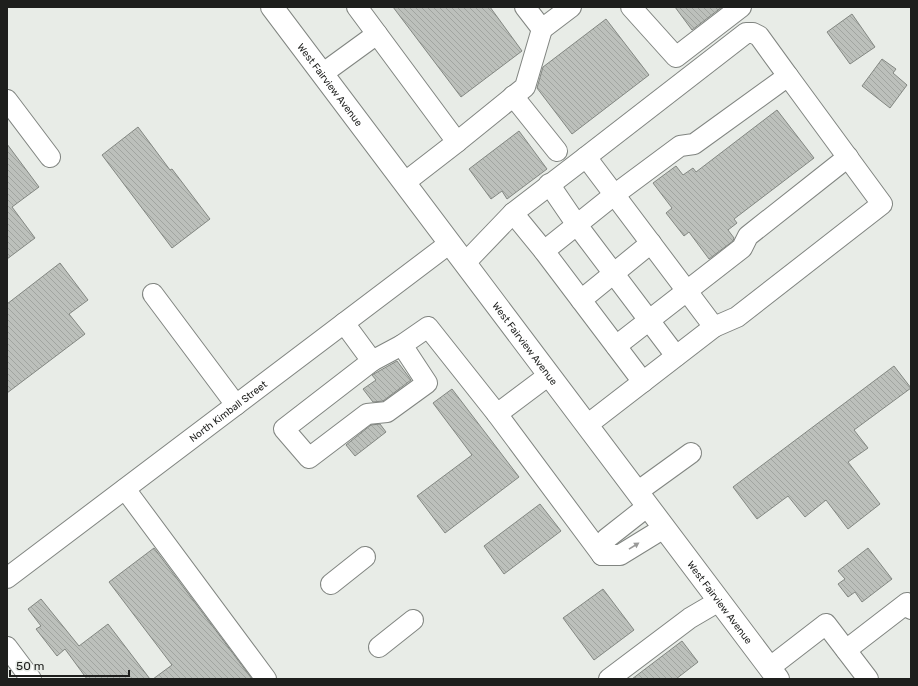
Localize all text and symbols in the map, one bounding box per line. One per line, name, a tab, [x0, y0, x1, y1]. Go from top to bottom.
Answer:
street label: West Fairview Avenue	[294, 41, 365, 129]
street label: West Fairview Avenue	[489, 300, 560, 388]
street label: North Kimball Street	[187, 379, 270, 445]
one-way arrow	[628, 543, 640, 550]
street label: West Fairview Avenue	[684, 559, 755, 647]
scale bar	[10, 652, 129, 678]
text: 50 m	[16, 659, 44, 673]

